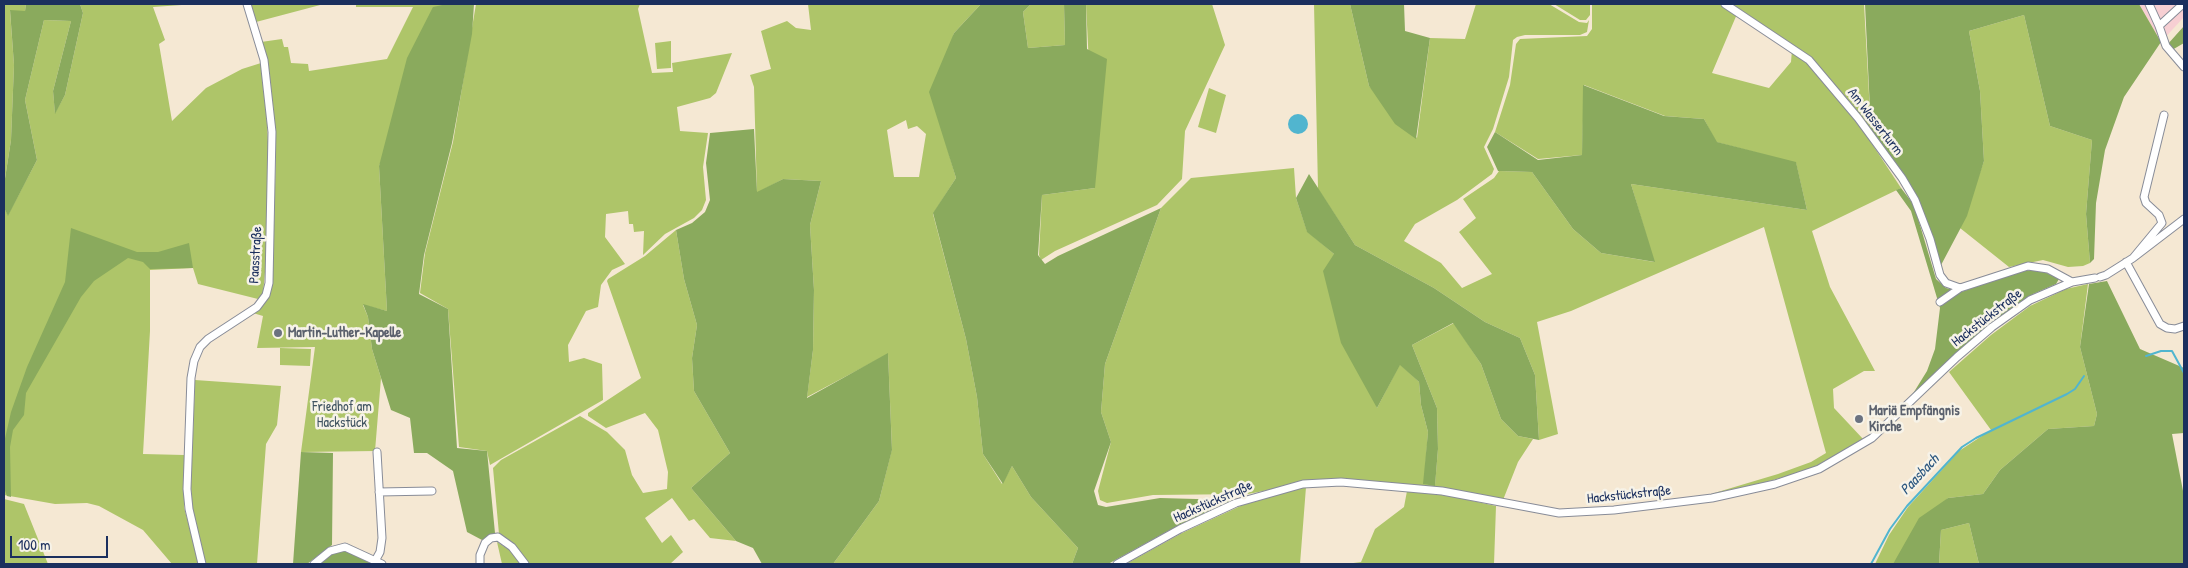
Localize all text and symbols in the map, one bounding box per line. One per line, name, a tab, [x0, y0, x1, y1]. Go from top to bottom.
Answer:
street label: Am Wasserturm	[1844, 85, 1906, 159]
street label: Paasstraße	[246, 226, 266, 284]
street label: Hackstückstraße	[1949, 285, 2025, 351]
place label: Martin-Luther-Kapelle	[288, 325, 401, 341]
marker: Martin-Luther-Kapelle	[272, 327, 284, 339]
park label: Friedhof am Hackstück	[312, 399, 372, 432]
place label: Mariä Empfängnis Kirche	[1869, 403, 1960, 436]
marker: Mariä Empfängnis Kirche	[1853, 413, 1865, 425]
water label: Paasbach	[1897, 451, 1943, 499]
street label: Hackstückstraße	[1171, 477, 1255, 527]
street label: Hackstückstraße	[1586, 482, 1672, 508]
scale bar	[12, 526, 110, 558]
text: 100 m	[18, 534, 51, 555]

